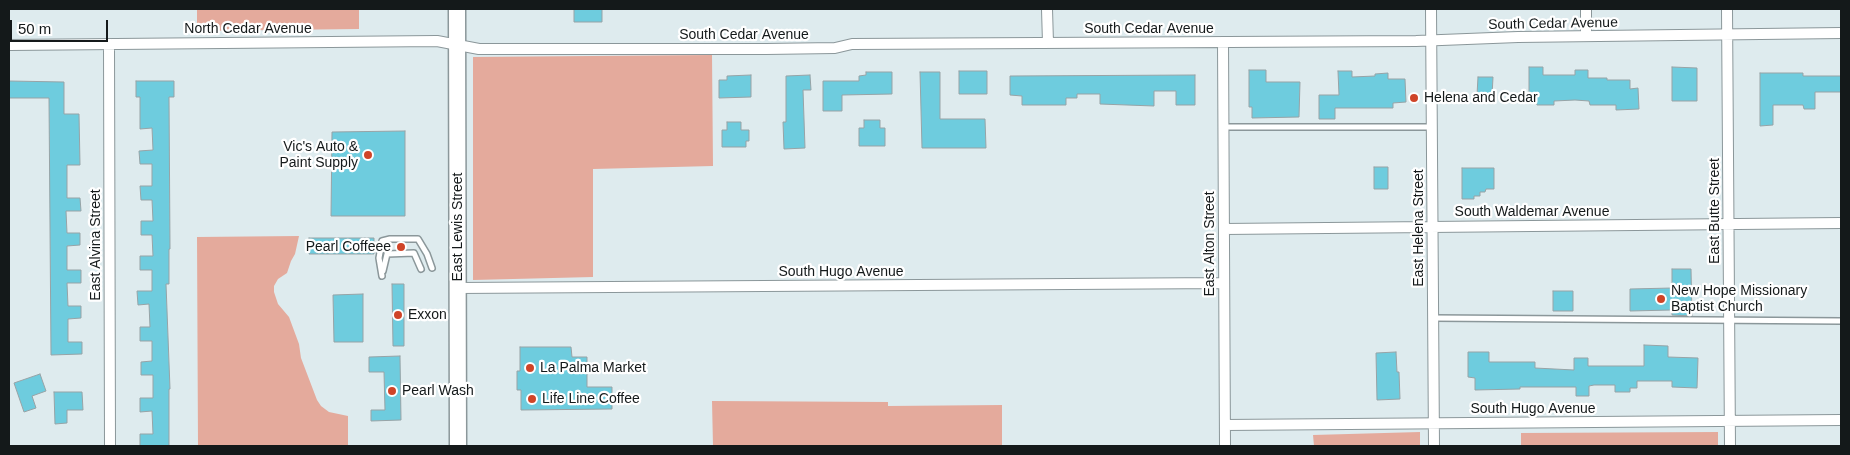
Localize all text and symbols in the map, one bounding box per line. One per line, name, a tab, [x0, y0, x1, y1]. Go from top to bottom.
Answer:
scale bar	[12, 10, 110, 42]
street label: South Cedar Avenue	[1488, 14, 1618, 34]
text: 50 m	[18, 20, 51, 37]
street label: North Cedar Avenue	[184, 21, 312, 37]
street label: South Cedar Avenue	[1084, 21, 1214, 37]
street label: South Cedar Avenue	[679, 27, 809, 43]
place label: Helena and Cedar	[1424, 90, 1538, 106]
marker: Helena and Cedar	[1408, 92, 1420, 104]
place label: Vic's Auto & Paint Supply	[279, 139, 358, 172]
marker: Vic's Auto & Paint Supply	[362, 149, 374, 161]
street label: East Butte Street	[1707, 158, 1723, 264]
street label: East Helena Street	[1411, 169, 1427, 287]
street label: East Lewis Street	[450, 173, 466, 281]
street label: East Alvina Street	[88, 189, 104, 301]
street label: East Alton Street	[1202, 191, 1218, 297]
street label: South Waldemar Avenue	[1455, 204, 1609, 220]
place label: Pearl Coffeee	[306, 239, 391, 255]
marker: Pearl Coffeee	[395, 241, 407, 253]
street label: South Hugo Avenue	[778, 264, 904, 280]
place label: New Hope Missionary Baptist Church	[1671, 283, 1807, 316]
marker: New Hope Missionary Baptist Church	[1655, 293, 1667, 305]
place label: Exxon	[408, 307, 447, 323]
marker: Exxon	[392, 309, 404, 321]
place label: La Palma Market	[540, 360, 646, 376]
marker: La Palma Market	[524, 362, 536, 374]
place label: Pearl Wash	[402, 383, 474, 399]
marker: Pearl Wash	[386, 385, 398, 397]
place label: Life Line Coffee	[542, 391, 640, 407]
marker: Life Line Coffee	[526, 393, 538, 405]
street label: South Hugo Avenue	[1470, 401, 1596, 417]

